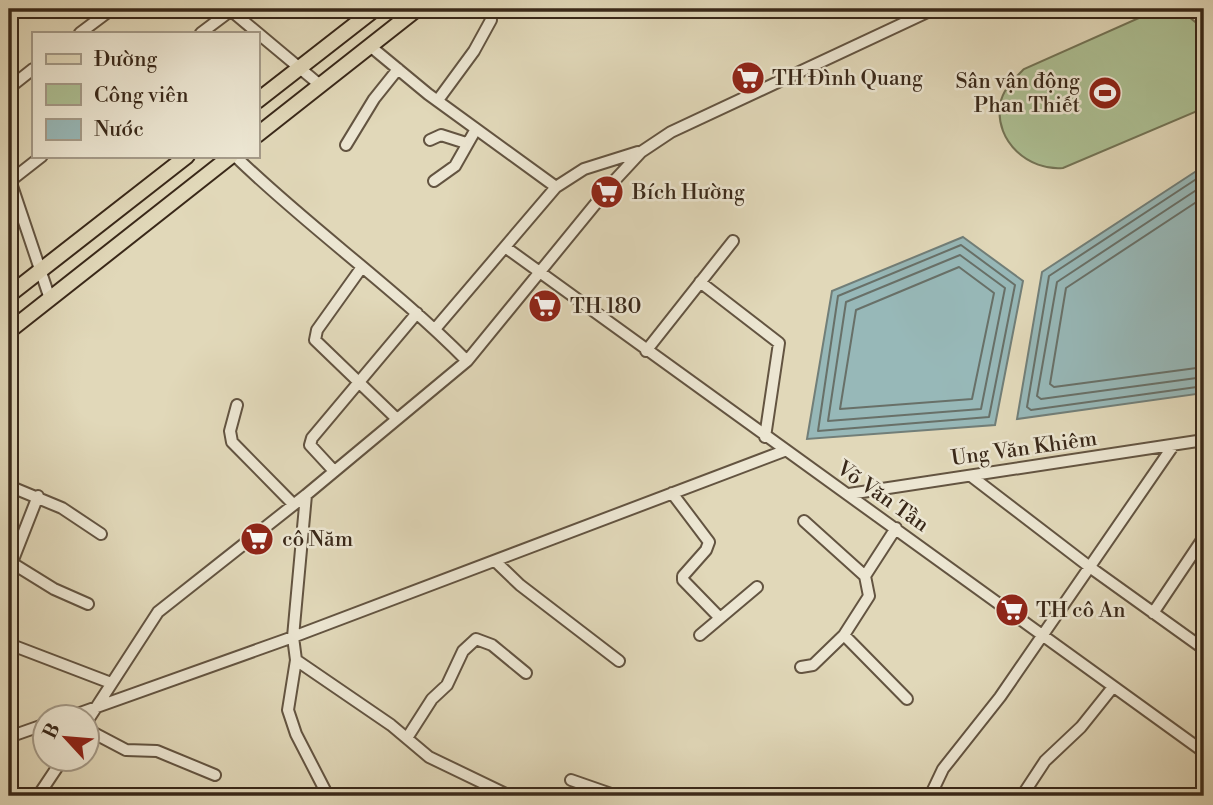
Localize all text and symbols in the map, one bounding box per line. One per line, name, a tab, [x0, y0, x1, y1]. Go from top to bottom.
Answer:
legend	[32, 32, 259, 158]
text: Đường	[94, 47, 158, 73]
supermarket icon: TH Đình Quang	[729, 59, 767, 97]
place label: TH Đình Quang	[772, 66, 923, 92]
place label: Sân vận động Phan Thiết	[956, 69, 1081, 119]
sports icon: Sân vận động Phan Thiết	[1086, 74, 1124, 112]
text: Công viên	[94, 83, 189, 109]
text: Nước	[94, 117, 144, 143]
supermarket icon: Bích Hường	[588, 173, 626, 211]
place label: Bích Hường	[631, 180, 745, 206]
supermarket icon: TH 180	[526, 287, 564, 325]
place label: TH 180	[570, 294, 641, 320]
street label: Ung Văn Khiêm	[949, 426, 1099, 472]
street label: Võ Văn Tần	[830, 455, 934, 538]
supermarket icon: cô Năm	[238, 520, 276, 558]
place label: cô Năm	[282, 527, 353, 553]
supermarket icon: TH cô An	[993, 591, 1031, 629]
place label: TH cô An	[1036, 598, 1126, 624]
north arrow	[32, 704, 102, 774]
text: B	[38, 719, 66, 743]

